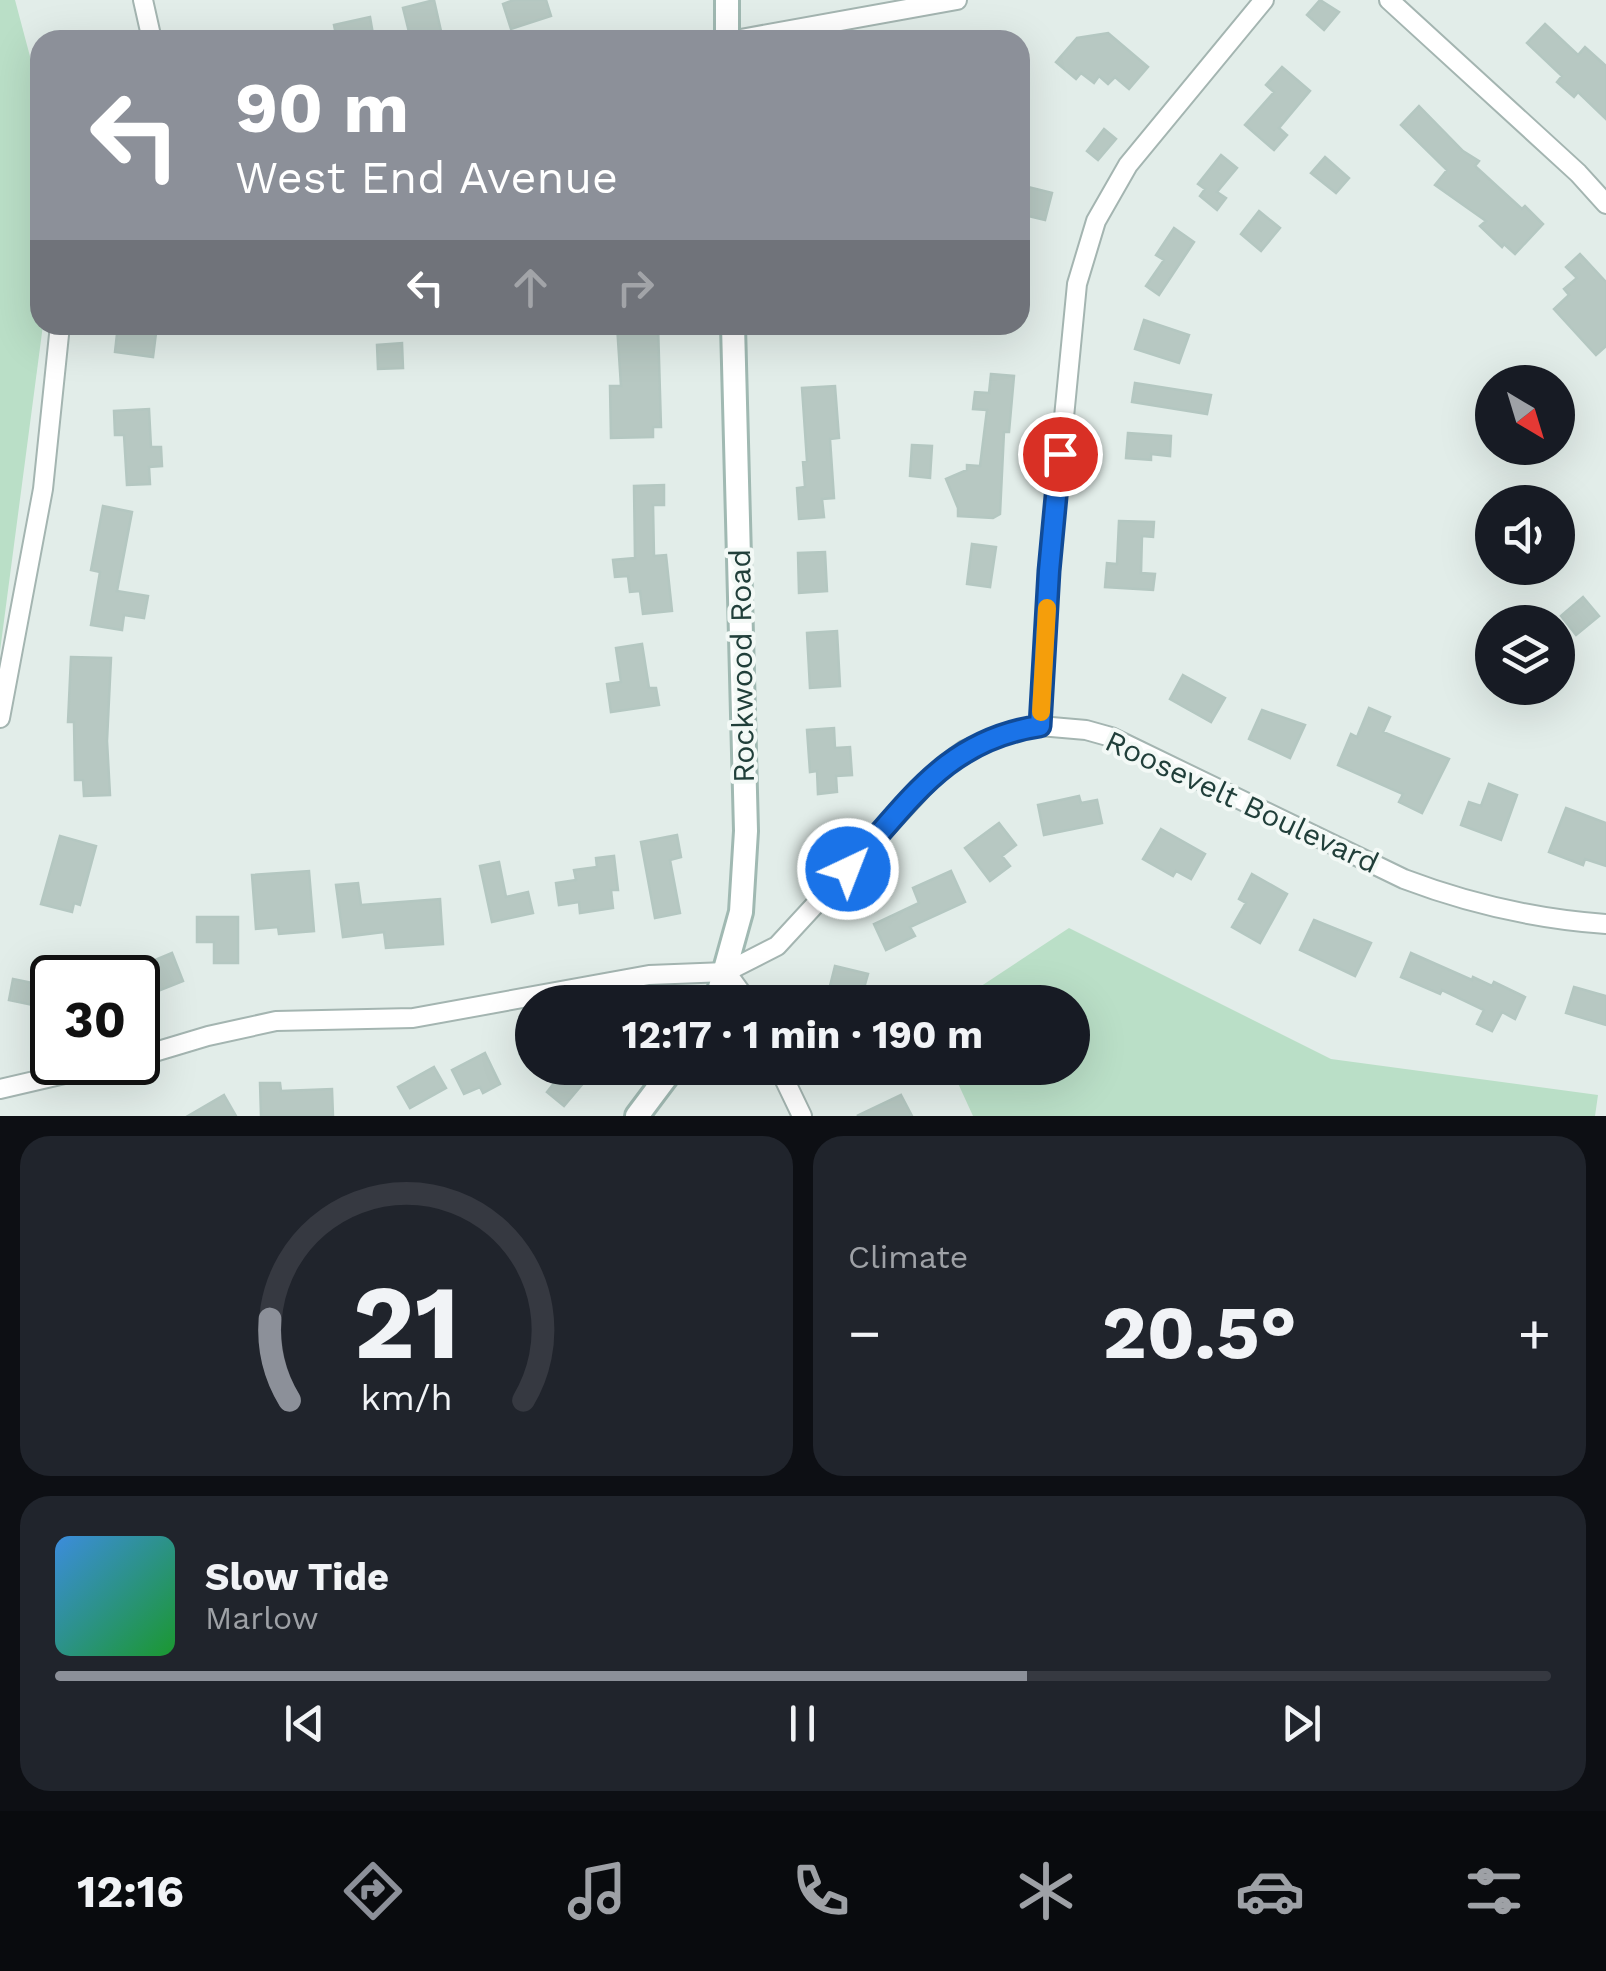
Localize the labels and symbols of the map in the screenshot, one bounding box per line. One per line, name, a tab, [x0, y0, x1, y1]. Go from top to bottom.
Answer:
north arrow	[1475, 365, 1575, 465]
pin	[1018, 412, 1103, 497]
street label: Rockwood Road	[722, 549, 761, 783]
street label: Roosevelt Boulevard	[1100, 723, 1384, 880]
position arrow	[796, 817, 900, 921]
speed limit sign: 30	[30, 955, 160, 1085]

